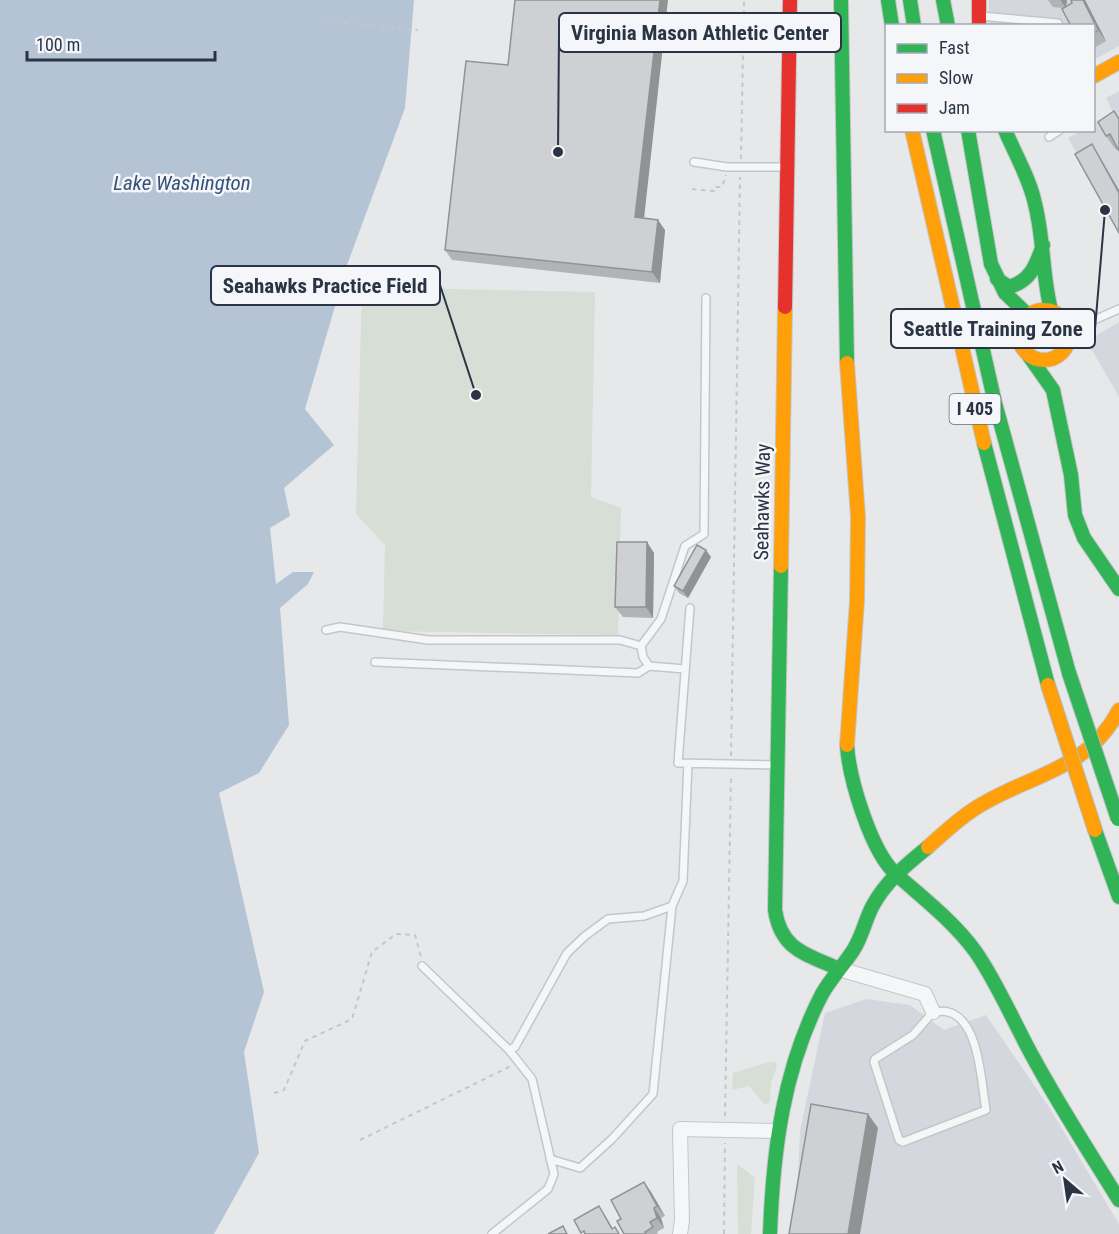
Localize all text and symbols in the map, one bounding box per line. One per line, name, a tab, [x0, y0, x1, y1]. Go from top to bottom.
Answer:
callout: Virginia Mason Athletic Center	[559, 13, 841, 52]
text: Virginia Mason Athletic Center	[571, 21, 829, 45]
scale bar	[27, 24, 214, 62]
legend	[885, 24, 1095, 132]
text: 100 m	[36, 34, 80, 55]
text: Fast	[939, 37, 970, 58]
text: Slow	[939, 67, 974, 88]
text: Jam	[939, 97, 970, 118]
water label: Lake Washington	[113, 171, 251, 195]
callout: Seahawks Practice Field	[211, 266, 440, 305]
text: Seahawks Practice Field	[223, 274, 427, 298]
callout: Seattle Training Zone	[891, 309, 1095, 348]
text: Seattle Training Zone	[903, 317, 1083, 341]
road number: I 405	[950, 394, 1000, 424]
street label: Seahawks Way	[749, 443, 775, 561]
north arrow	[1035, 1150, 1095, 1210]
text: N	[1049, 1157, 1067, 1178]

